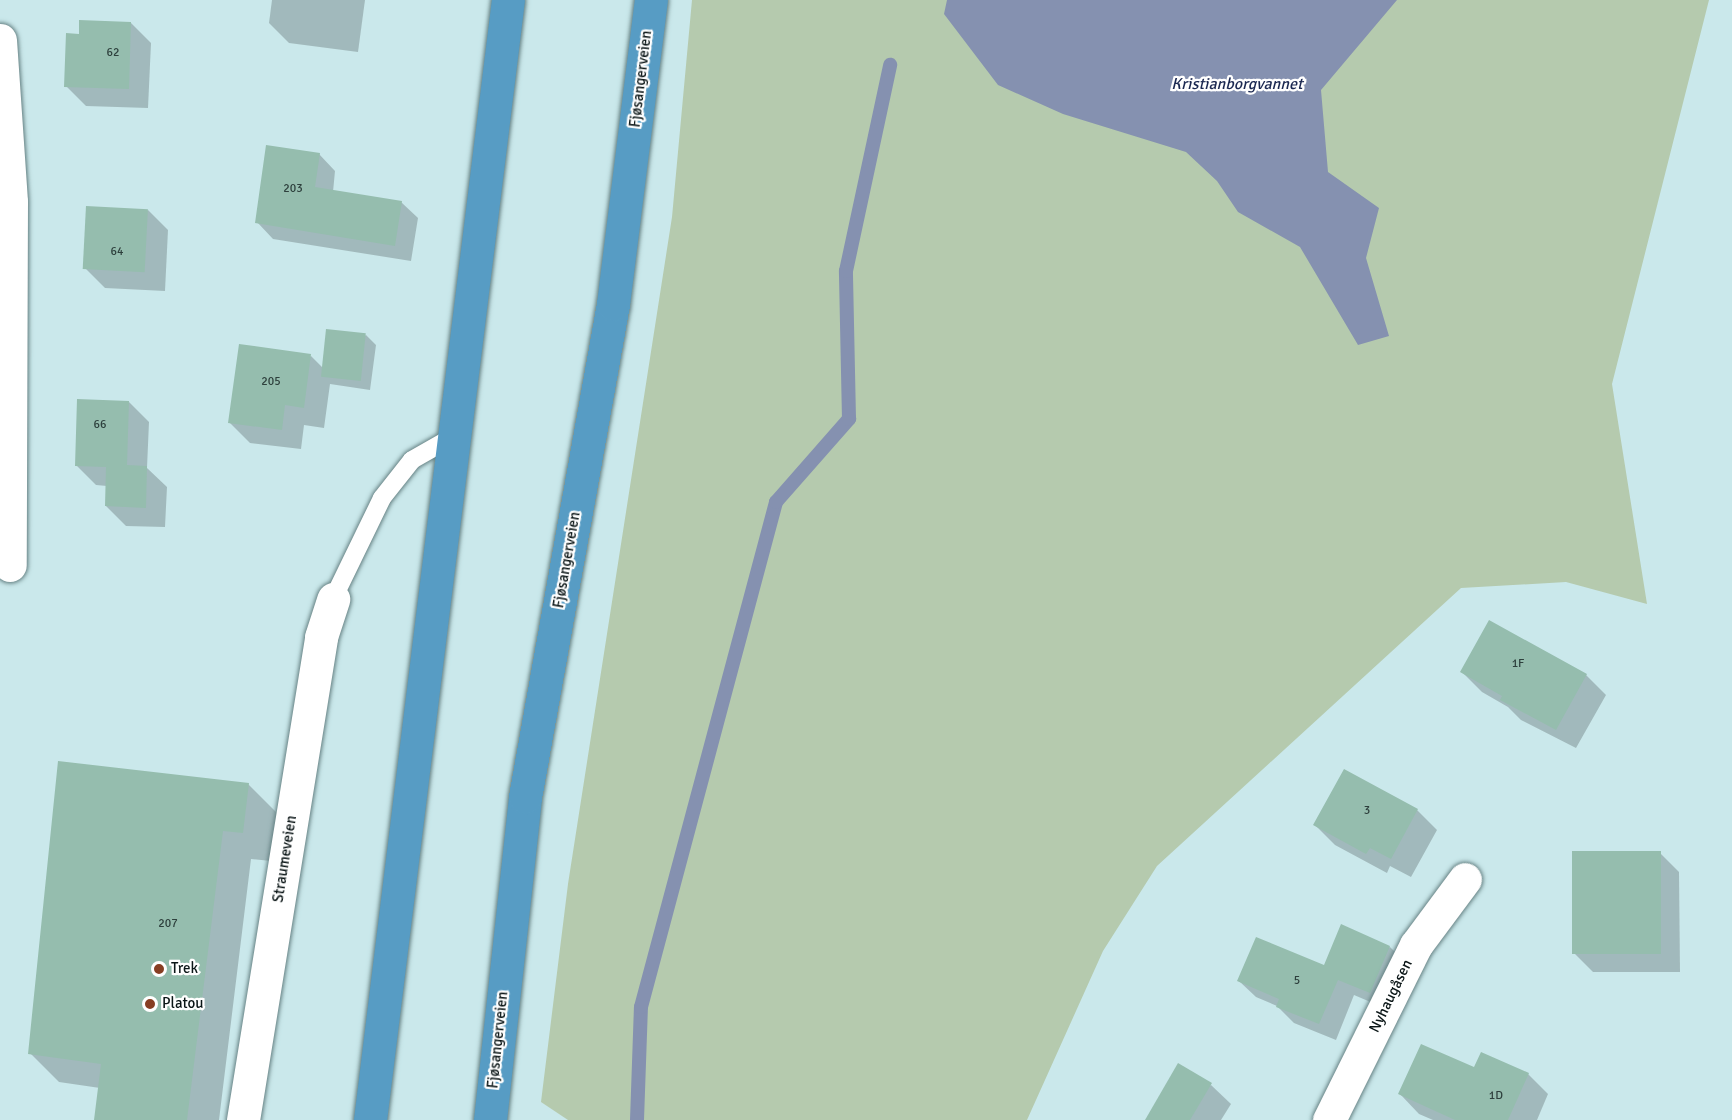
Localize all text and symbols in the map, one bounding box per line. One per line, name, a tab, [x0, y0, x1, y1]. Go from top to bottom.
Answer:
street label: Fjøsangerveien	[626, 30, 656, 128]
house number: 62	[107, 46, 119, 60]
water label: Kristianborgvannet	[1171, 74, 1303, 94]
house number: 203	[283, 182, 303, 196]
house number: 64	[111, 245, 123, 259]
house number: 205	[261, 375, 281, 389]
house number: 66	[94, 418, 106, 432]
street label: Fjøsangerveien	[550, 510, 584, 610]
house number: 1F	[1512, 657, 1524, 671]
house number: 3	[1364, 804, 1370, 818]
street label: Straumeveien	[269, 814, 301, 904]
house number: 207	[158, 917, 178, 931]
street label: Nyhaugåsen	[1366, 957, 1416, 1035]
place label: Trek	[171, 960, 198, 978]
marker: Trek	[152, 962, 166, 976]
house number: 5	[1294, 974, 1300, 988]
street label: Fjøsangerveien	[484, 991, 512, 1089]
place label: Platou	[162, 995, 204, 1013]
marker: Platou	[143, 997, 157, 1011]
house number: 1D	[1489, 1089, 1503, 1103]

